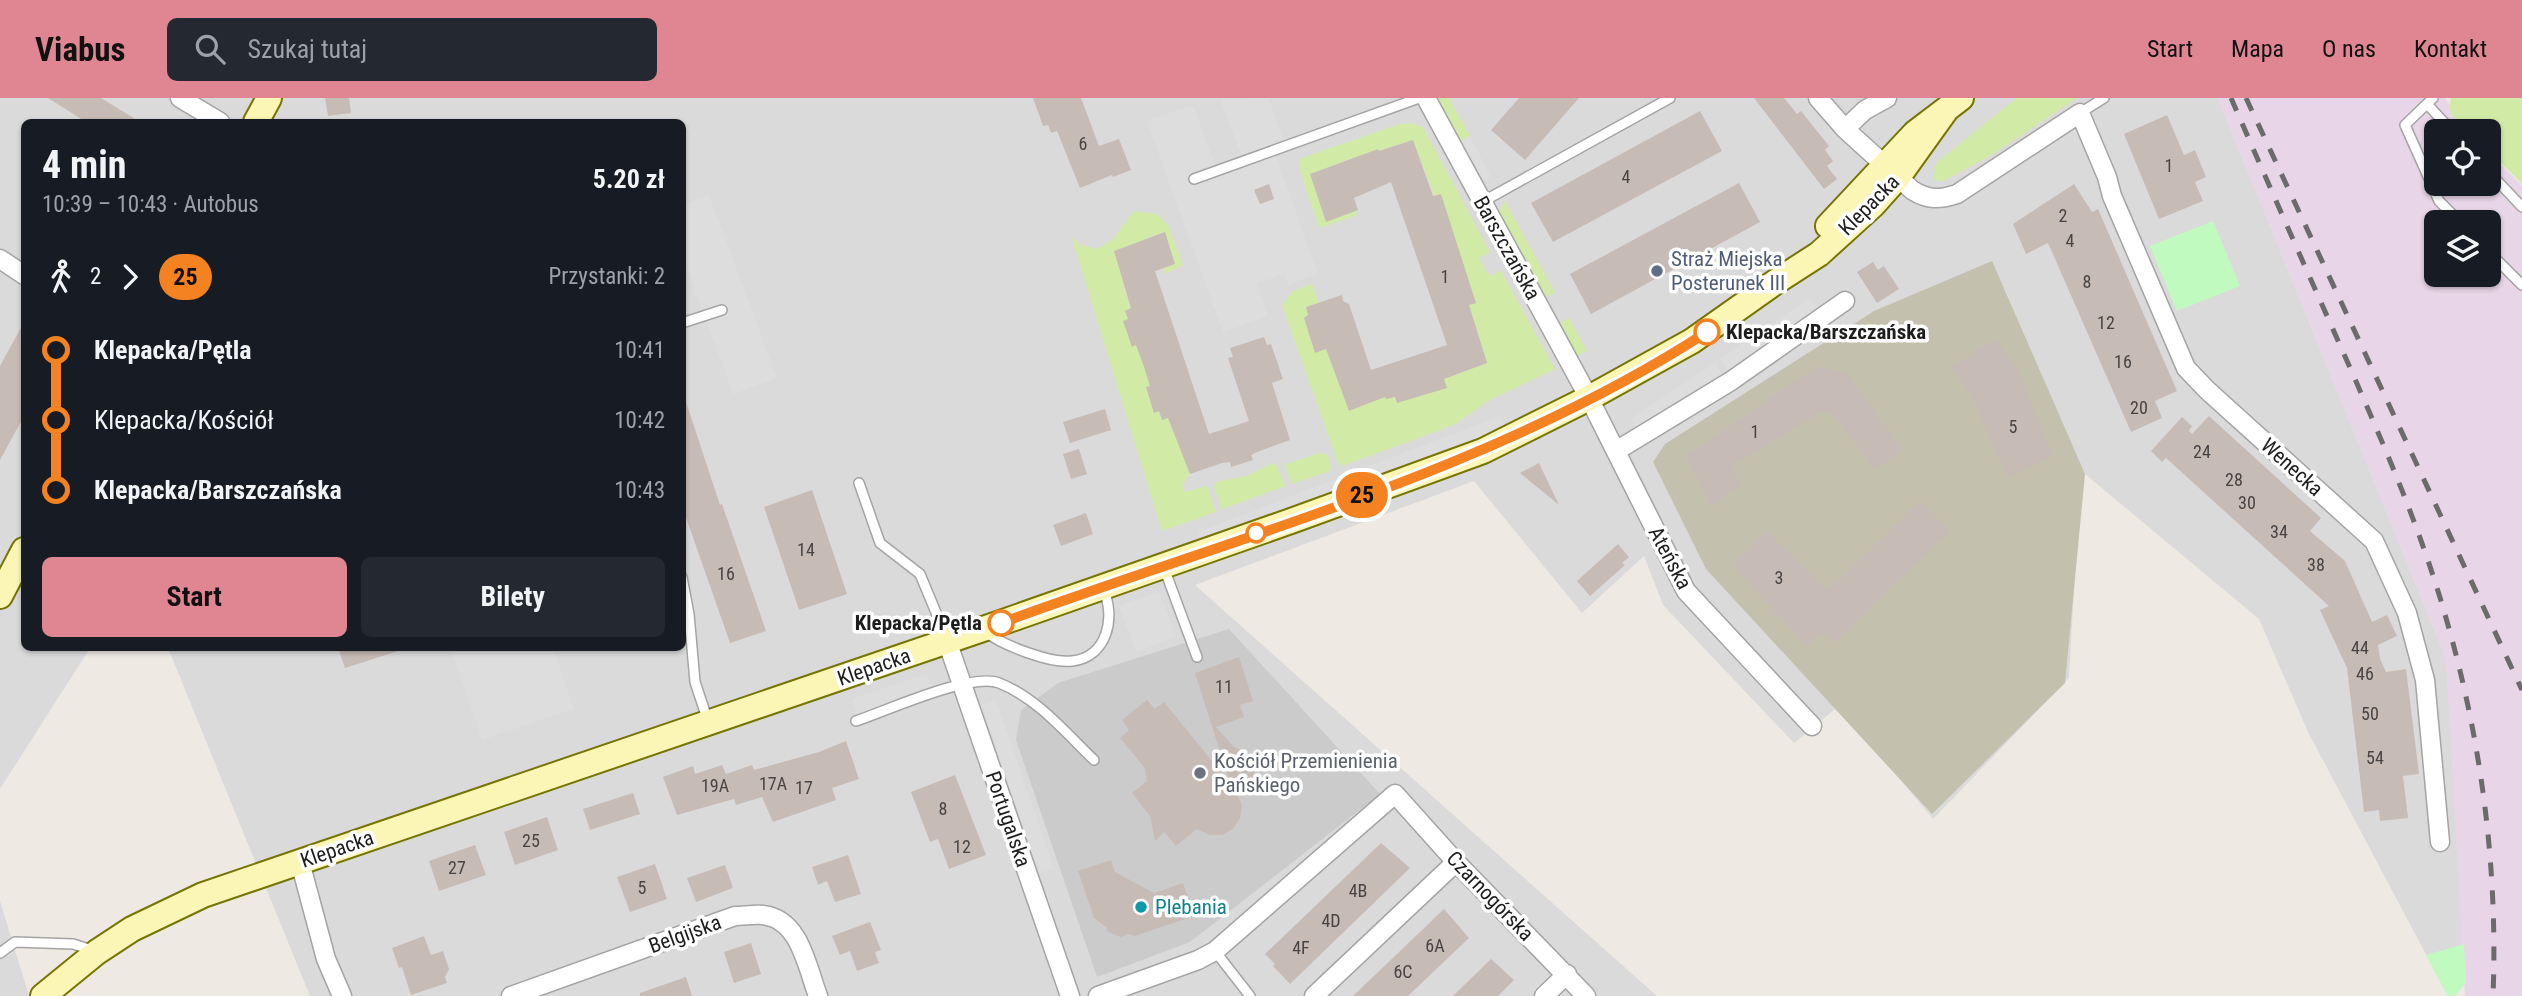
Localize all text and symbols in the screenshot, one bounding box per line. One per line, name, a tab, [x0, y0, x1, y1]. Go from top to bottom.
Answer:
search box	[167, 18, 657, 81]
text: Viabus	[35, 30, 125, 69]
icon: search	[191, 30, 229, 68]
text: Szukaj tutaj	[247, 34, 367, 64]
text: Start	[2147, 35, 2193, 63]
text: Mapa	[2231, 35, 2284, 63]
text: O nas	[2322, 35, 2376, 63]
text: Kontakt	[2414, 35, 2487, 63]
map controls	[2424, 119, 2501, 287]
button: locate	[2424, 119, 2501, 196]
house number: 6	[1079, 133, 1087, 154]
text: 4 min	[42, 143, 126, 187]
house number: 1	[2165, 155, 2173, 176]
text: 5.20 zł	[593, 164, 665, 194]
house number: 4	[1622, 166, 1631, 187]
street label: Klepacka	[1834, 170, 1904, 240]
text: 10:39 – 10:43 · Autobus	[42, 191, 259, 218]
street label: Barszczańska	[1469, 192, 1545, 304]
house number: 2	[2059, 205, 2068, 226]
button: layers	[2424, 210, 2501, 287]
house number: 4	[2066, 230, 2075, 251]
place label: Straż Miejska Posterunek III	[1671, 247, 1785, 295]
icon: walk	[42, 258, 80, 296]
icon: forward	[111, 258, 149, 296]
text: 2	[90, 263, 101, 290]
text: 25	[173, 263, 198, 291]
text: Przystanki: 2	[548, 263, 665, 290]
marker: Straż Miejska Posterunek III	[1649, 263, 1665, 279]
house number: 1	[1441, 266, 1449, 287]
house number: 8	[2083, 271, 2091, 292]
house number: 12	[2097, 312, 2115, 333]
marker: Klepacka/Barszczańska	[1694, 319, 1720, 345]
place label: Klepacka/Barszczańska	[1726, 320, 1926, 344]
text: Klepacka/Pętla	[94, 335, 252, 365]
text: 10:41	[614, 337, 665, 364]
house number: 16	[2114, 351, 2132, 372]
house number: 20	[2130, 397, 2148, 418]
text: Klepacka/Kościół	[94, 405, 274, 435]
text: 10:42	[614, 407, 665, 434]
house number: 5	[2009, 416, 2018, 437]
house number: 1	[1751, 421, 1759, 442]
street label: Wenecka	[2256, 433, 2328, 501]
house number: 24	[2193, 441, 2211, 462]
house number: 28	[2225, 469, 2243, 490]
line badge: 25	[1330, 472, 1394, 518]
text: Klepacka/Barszczańska	[94, 475, 342, 505]
text: 10:43	[614, 477, 665, 504]
text: 25	[1350, 481, 1374, 509]
house number: 30	[2238, 492, 2256, 513]
house number: 34	[2270, 521, 2288, 542]
unlabelled marker	[1246, 523, 1266, 543]
street label: Ateńska	[1644, 523, 1696, 593]
house number: 14	[797, 539, 815, 560]
house number: 38	[2307, 554, 2325, 575]
button: Start	[42, 557, 347, 637]
button: Bilety	[361, 557, 665, 637]
house number: 16	[717, 563, 735, 584]
house number: 3	[1775, 567, 1783, 588]
marker: Klepacka/Pętla	[988, 610, 1014, 636]
place label: Klepacka/Pętla	[855, 611, 982, 635]
house number: 44	[2351, 637, 2369, 658]
street label: Klepacka	[834, 643, 914, 691]
house number: 46	[2356, 663, 2374, 684]
house number: 11	[1215, 676, 1233, 697]
house number: 50	[2361, 703, 2379, 724]
house number: 54	[2366, 747, 2384, 768]
place label: Kościół Przemienienia Pańskiego	[1214, 749, 1398, 797]
marker: Kościół Przemienienia Pańskiego	[1192, 765, 1208, 781]
street label: Portugalska	[980, 768, 1036, 870]
house number: 17A	[759, 773, 788, 794]
house number: 19A	[701, 775, 730, 796]
house number: 17	[795, 777, 813, 798]
house number: 8	[939, 798, 947, 819]
street label: Klepacka	[297, 825, 377, 873]
house number: 25	[522, 830, 540, 851]
house number: 12	[953, 836, 971, 857]
street label: Czarnogórska	[1442, 846, 1538, 946]
house number: 27	[448, 857, 466, 878]
house number: 5	[638, 877, 647, 898]
house number: 4B	[1349, 880, 1367, 901]
place label: Plebania	[1155, 895, 1227, 919]
marker: Plebania	[1133, 899, 1149, 915]
street label: Belgijska	[646, 910, 724, 958]
house number: 4D	[1321, 910, 1341, 931]
house number: 6A	[1425, 935, 1445, 956]
house number: 4F	[1292, 937, 1310, 958]
house number: 6C	[1393, 961, 1413, 982]

